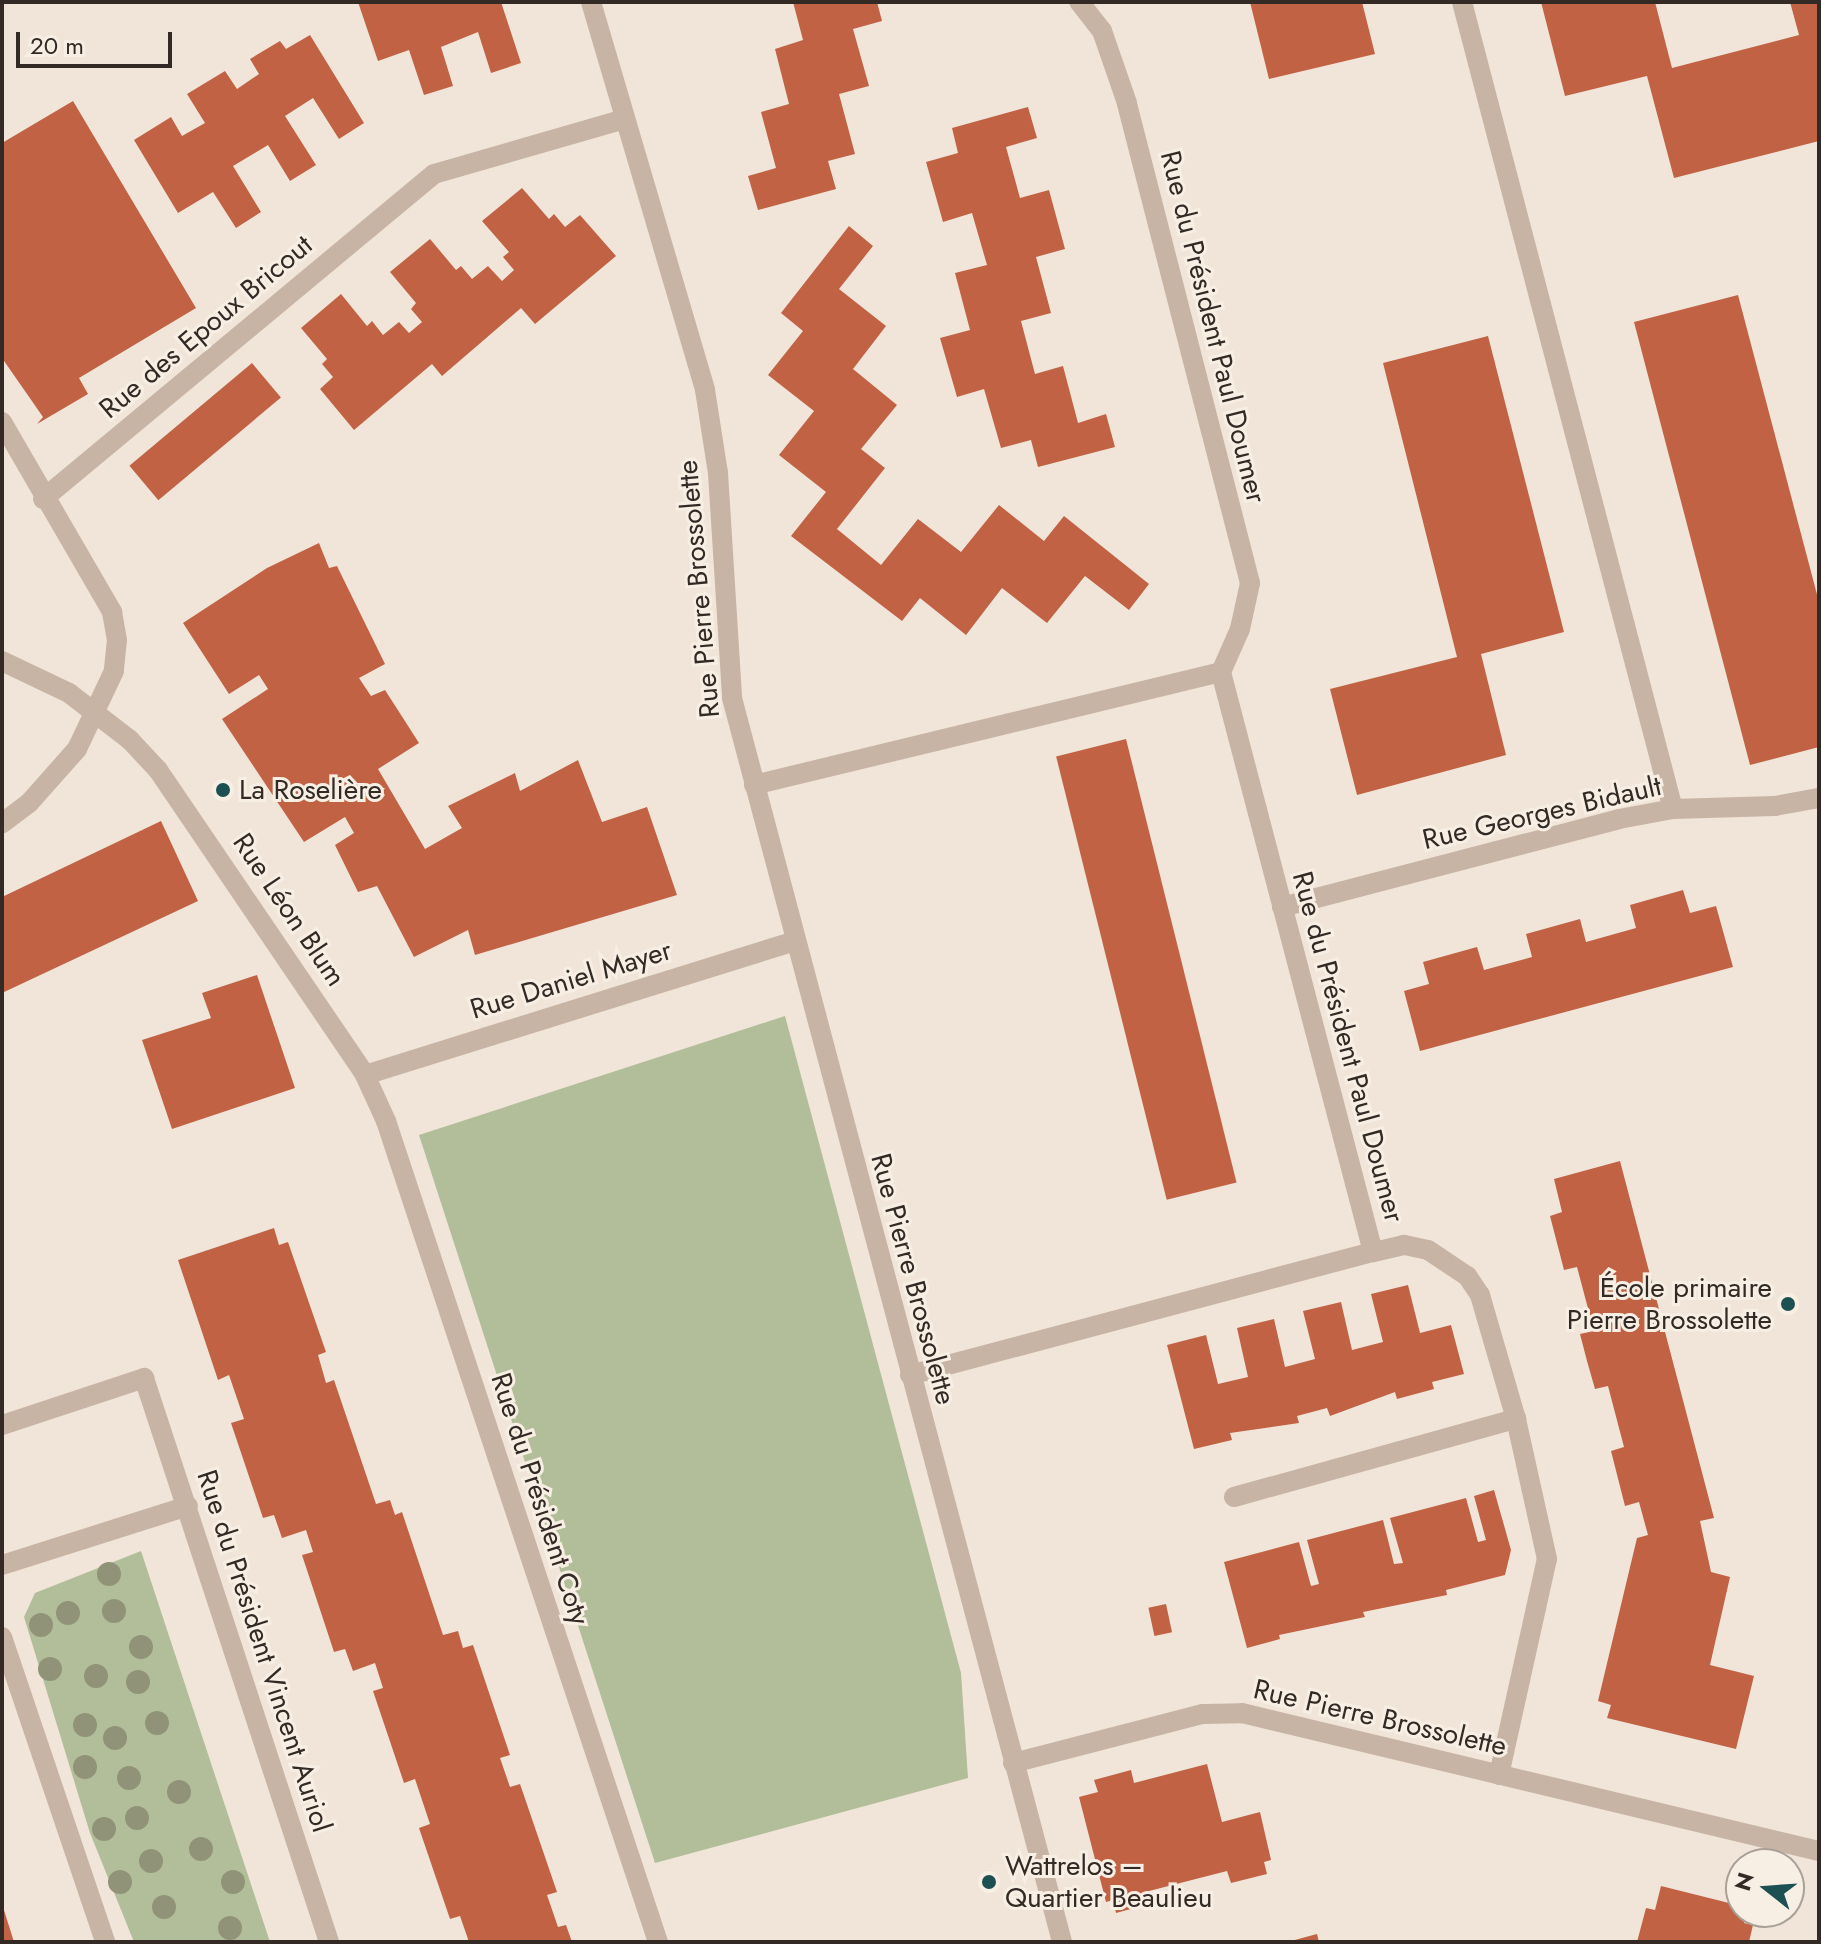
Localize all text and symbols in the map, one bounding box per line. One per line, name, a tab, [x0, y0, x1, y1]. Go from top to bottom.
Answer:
scale bar	[20, 16, 176, 66]
text: 20 m	[30, 28, 84, 63]
street label: Rue du Président Paul Doumer	[1153, 147, 1273, 507]
street label: Rue des Epoux Bricout	[93, 228, 319, 426]
street label: Rue Pierre Brossolette	[671, 459, 727, 719]
street label: Rue Georges Bidault	[1419, 769, 1665, 857]
place label: La Roselière	[239, 773, 382, 807]
marker: La Roselière	[214, 781, 232, 799]
street label: Rue Léon Blum	[226, 827, 352, 993]
street label: Rue du Président Paul Doumer	[1285, 868, 1411, 1226]
street label: Rue Daniel Mayer	[466, 933, 676, 1027]
street label: Rue Pierre Brossolette	[863, 1150, 963, 1408]
place label: École primaire Pierre Brossolette	[1567, 1271, 1772, 1337]
marker: École primaire Pierre Brossolette	[1779, 1295, 1797, 1313]
street label: Rue du Président Coty	[483, 1369, 597, 1629]
street label: Rue du Président Vincent Auriol	[190, 1466, 338, 1836]
street label: Rue Pierre Brossolette	[1250, 1673, 1510, 1763]
north arrow	[1725, 1848, 1805, 1928]
place label: Wattrelos – Quartier Beaulieu	[1005, 1849, 1212, 1915]
text: N	[1726, 1869, 1762, 1895]
marker: Wattrelos – Quartier Beaulieu	[980, 1873, 998, 1891]

